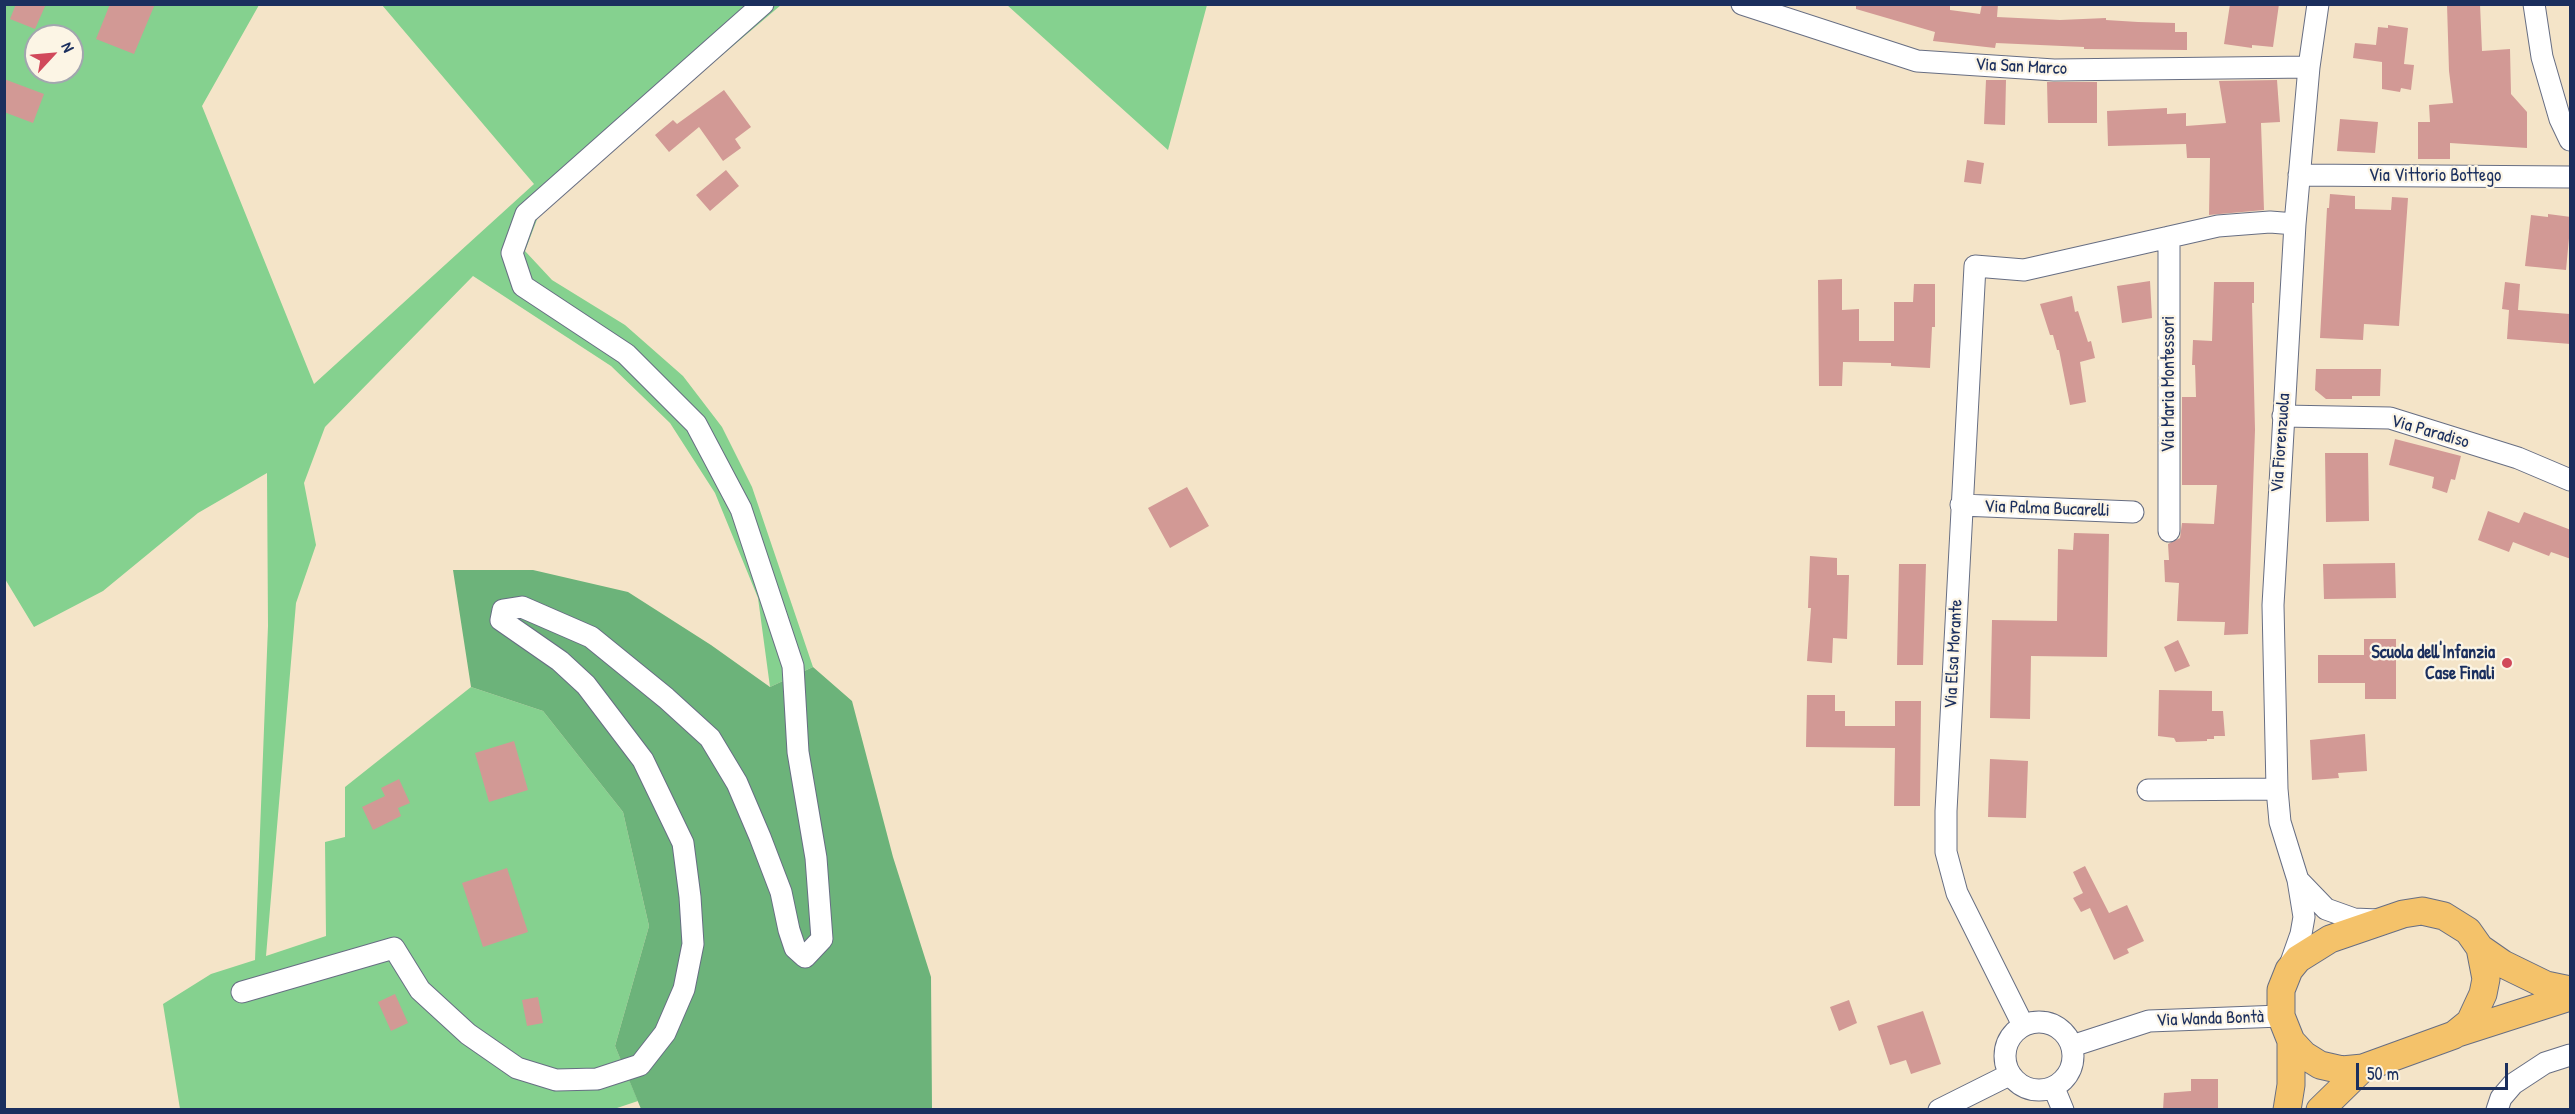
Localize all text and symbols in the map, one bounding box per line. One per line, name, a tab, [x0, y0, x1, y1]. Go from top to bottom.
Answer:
north arrow	[24, 24, 84, 84]
text: N	[57, 38, 80, 56]
street label: Via San Marco	[1975, 54, 2067, 80]
street label: Via Vittorio Bottego	[2369, 165, 2501, 187]
street label: Via Maria Montessori	[2158, 316, 2180, 452]
street label: Via Fiorenzuola	[2267, 393, 2295, 493]
street label: Via Paradiso	[2388, 411, 2472, 453]
street label: Via Palma Bucarelli	[1984, 496, 2110, 522]
street label: Via Elsa Morante	[1940, 599, 1968, 709]
place label: Scuola dell'Infanzia Case Finali	[2372, 642, 2495, 684]
marker: Scuola dell'Infanzia Case Finali	[2500, 656, 2514, 670]
street label: Via Wanda Bontà	[2156, 1006, 2264, 1032]
scale bar	[2359, 1051, 2510, 1089]
text: 50 m	[2367, 1061, 2399, 1086]

